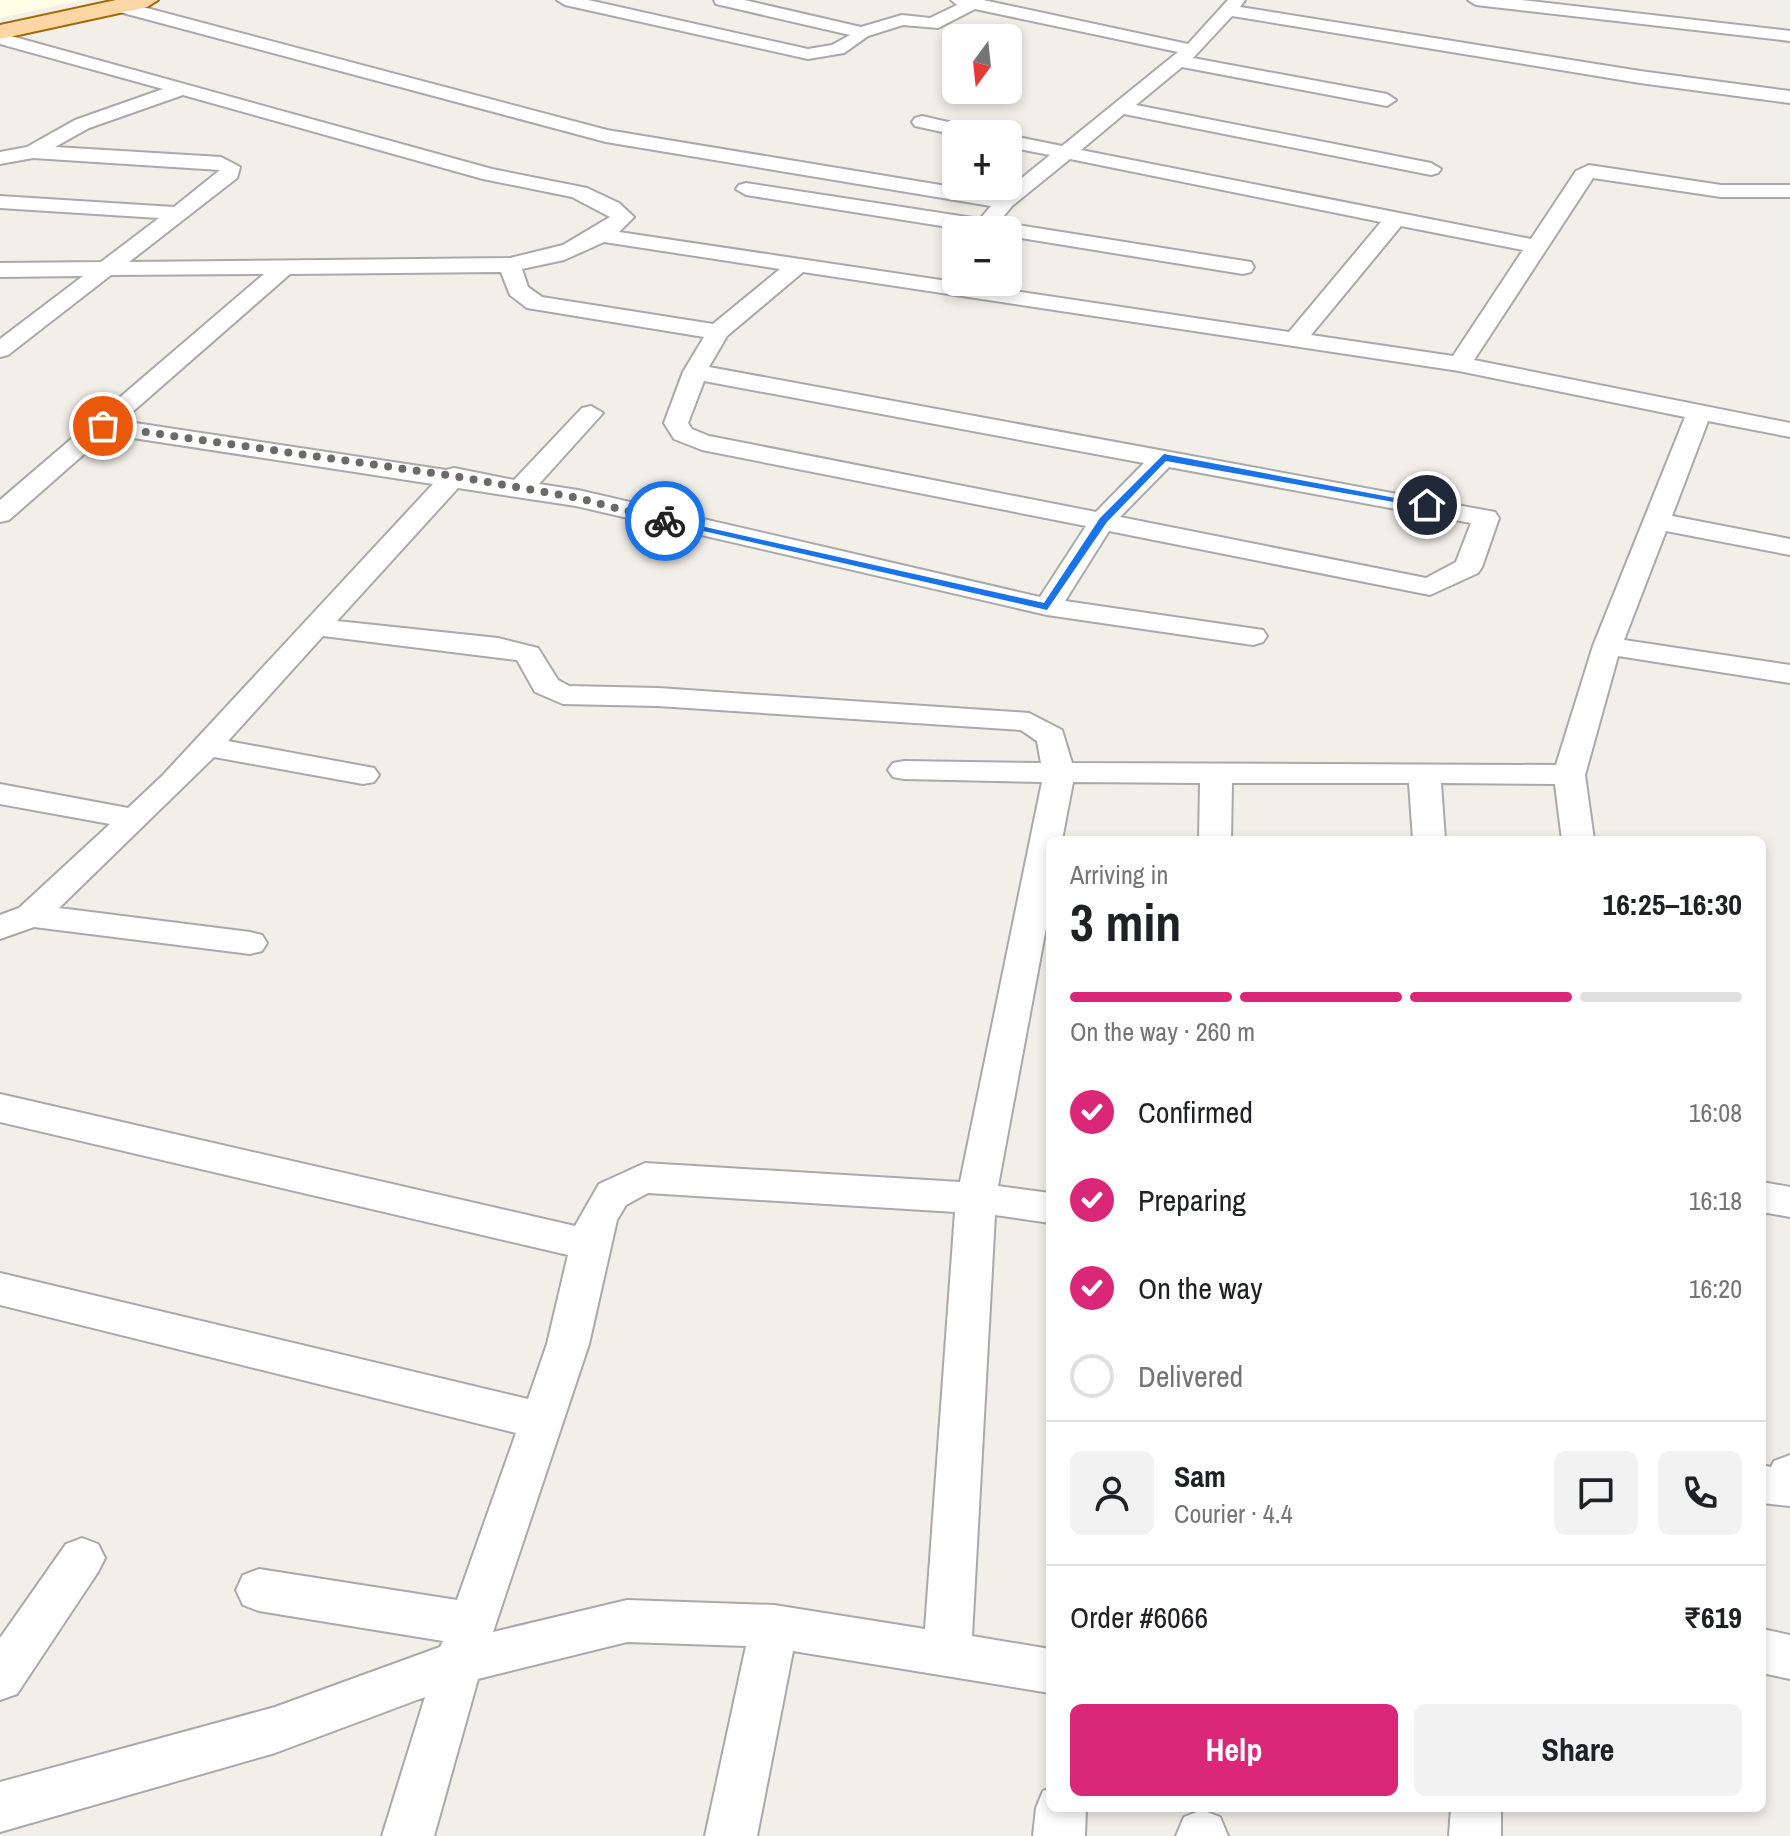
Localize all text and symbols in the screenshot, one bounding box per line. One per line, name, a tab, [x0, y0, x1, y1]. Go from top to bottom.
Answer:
north arrow	[942, 24, 1022, 104]
map controls	[942, 24, 1022, 296]
button: +	[942, 120, 1022, 200]
button: −	[942, 216, 1022, 296]
pin	[69, 392, 137, 460]
icon: bag	[81, 404, 125, 448]
pin	[1393, 471, 1461, 539]
courier	[625, 481, 705, 561]
icon: home	[1405, 483, 1449, 527]
icon: bike	[643, 499, 687, 543]
text: Arriving in	[1070, 857, 1168, 892]
text: 16:25–16:30	[1603, 884, 1742, 924]
text: 3 min	[1070, 887, 1181, 957]
text: On the way · 260 m	[1070, 1014, 1255, 1049]
icon: check	[1070, 1090, 1114, 1134]
text: Confirmed	[1138, 1092, 1253, 1132]
text: 16:08	[1689, 1095, 1742, 1130]
icon: check	[1070, 1178, 1114, 1222]
text: Preparing	[1138, 1180, 1246, 1220]
text: 16:18	[1689, 1183, 1742, 1218]
icon: check	[1070, 1266, 1114, 1310]
text: On the way	[1138, 1268, 1262, 1308]
text: 16:20	[1689, 1271, 1742, 1306]
text: Delivered	[1138, 1356, 1243, 1396]
button: person	[1070, 1451, 1154, 1535]
button: chat	[1554, 1451, 1638, 1535]
button: phone	[1658, 1451, 1742, 1535]
text: Sam	[1174, 1456, 1226, 1496]
text: Courier · 4.4	[1174, 1496, 1293, 1531]
text: Order #6066	[1070, 1597, 1208, 1637]
text: ₹619	[1684, 1597, 1742, 1637]
button: Help	[1070, 1704, 1398, 1796]
button: Share	[1414, 1704, 1742, 1796]

